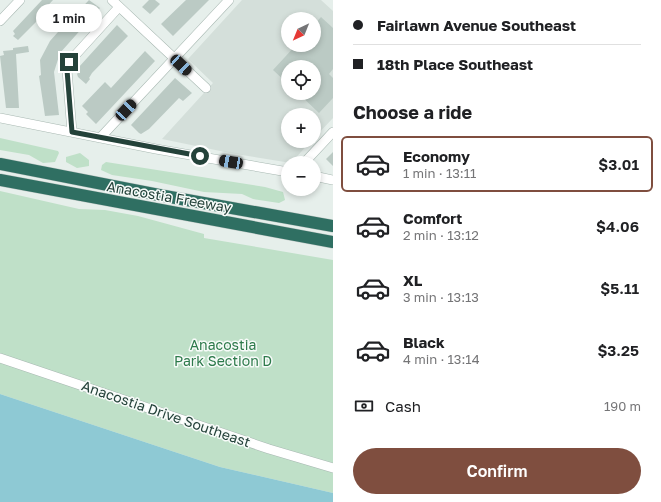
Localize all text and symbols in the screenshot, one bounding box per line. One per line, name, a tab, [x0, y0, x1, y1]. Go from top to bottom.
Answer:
callout: 1 min	[36, 4, 102, 32]
text: 1 min	[53, 10, 85, 26]
north arrow	[281, 12, 321, 52]
map controls	[281, 12, 321, 196]
text: Fairlawn Avenue Southeast	[377, 16, 576, 34]
car	[168, 52, 194, 78]
route end	[60, 53, 78, 71]
text: 18th Place Southeast	[377, 55, 533, 73]
button: locate	[281, 60, 321, 100]
car	[113, 97, 139, 123]
text: Choose a ride	[353, 101, 472, 123]
button: +	[281, 108, 321, 148]
icon: car	[355, 146, 391, 182]
route start	[191, 147, 209, 165]
text: Economy	[403, 147, 470, 165]
car	[218, 154, 244, 170]
text: $3.01	[598, 155, 639, 173]
button: −	[281, 156, 321, 196]
text: 1 min · 13:11	[403, 165, 476, 181]
street label: Anacostia Freeway	[105, 177, 233, 216]
icon: car	[355, 208, 391, 244]
text: Comfort	[403, 209, 462, 227]
text: $4.06	[596, 217, 639, 235]
text: 2 min · 13:12	[403, 227, 479, 243]
icon: car	[355, 270, 391, 306]
text: XL	[403, 271, 422, 289]
text: $5.11	[600, 279, 639, 297]
text: 3 min · 13:13	[403, 289, 479, 305]
icon: car	[355, 332, 391, 368]
text: Black	[403, 333, 445, 351]
park label: Anacostia Park Section D	[174, 336, 272, 369]
text: $3.25	[597, 341, 639, 359]
text: 4 min · 13:14	[403, 351, 480, 367]
street label: Anacostia Drive Southeast	[80, 377, 253, 450]
icon: cash	[353, 395, 375, 417]
text: Cash	[385, 397, 421, 415]
text: 190 m	[604, 398, 641, 414]
button: Confirm	[353, 448, 641, 494]

